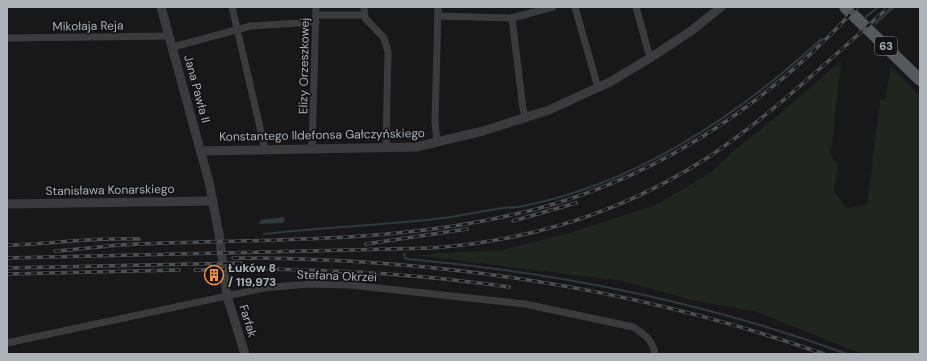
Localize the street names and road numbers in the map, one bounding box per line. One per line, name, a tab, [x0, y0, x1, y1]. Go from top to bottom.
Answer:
street label: Mikołaja Reja	[52, 17, 124, 35]
street label: Elizy Orzeszkowej	[295, 18, 313, 114]
road number: 63	[875, 37, 897, 55]
street label: Jana Pawła II	[180, 53, 214, 125]
street label: Konstantego Ildefonsa Gałczyńskiego	[219, 125, 425, 145]
street label: Stanisława Konarskiego	[45, 181, 175, 199]
street label: Stefana Okrzei	[297, 267, 377, 285]
street label: Farfak	[235, 303, 261, 339]

